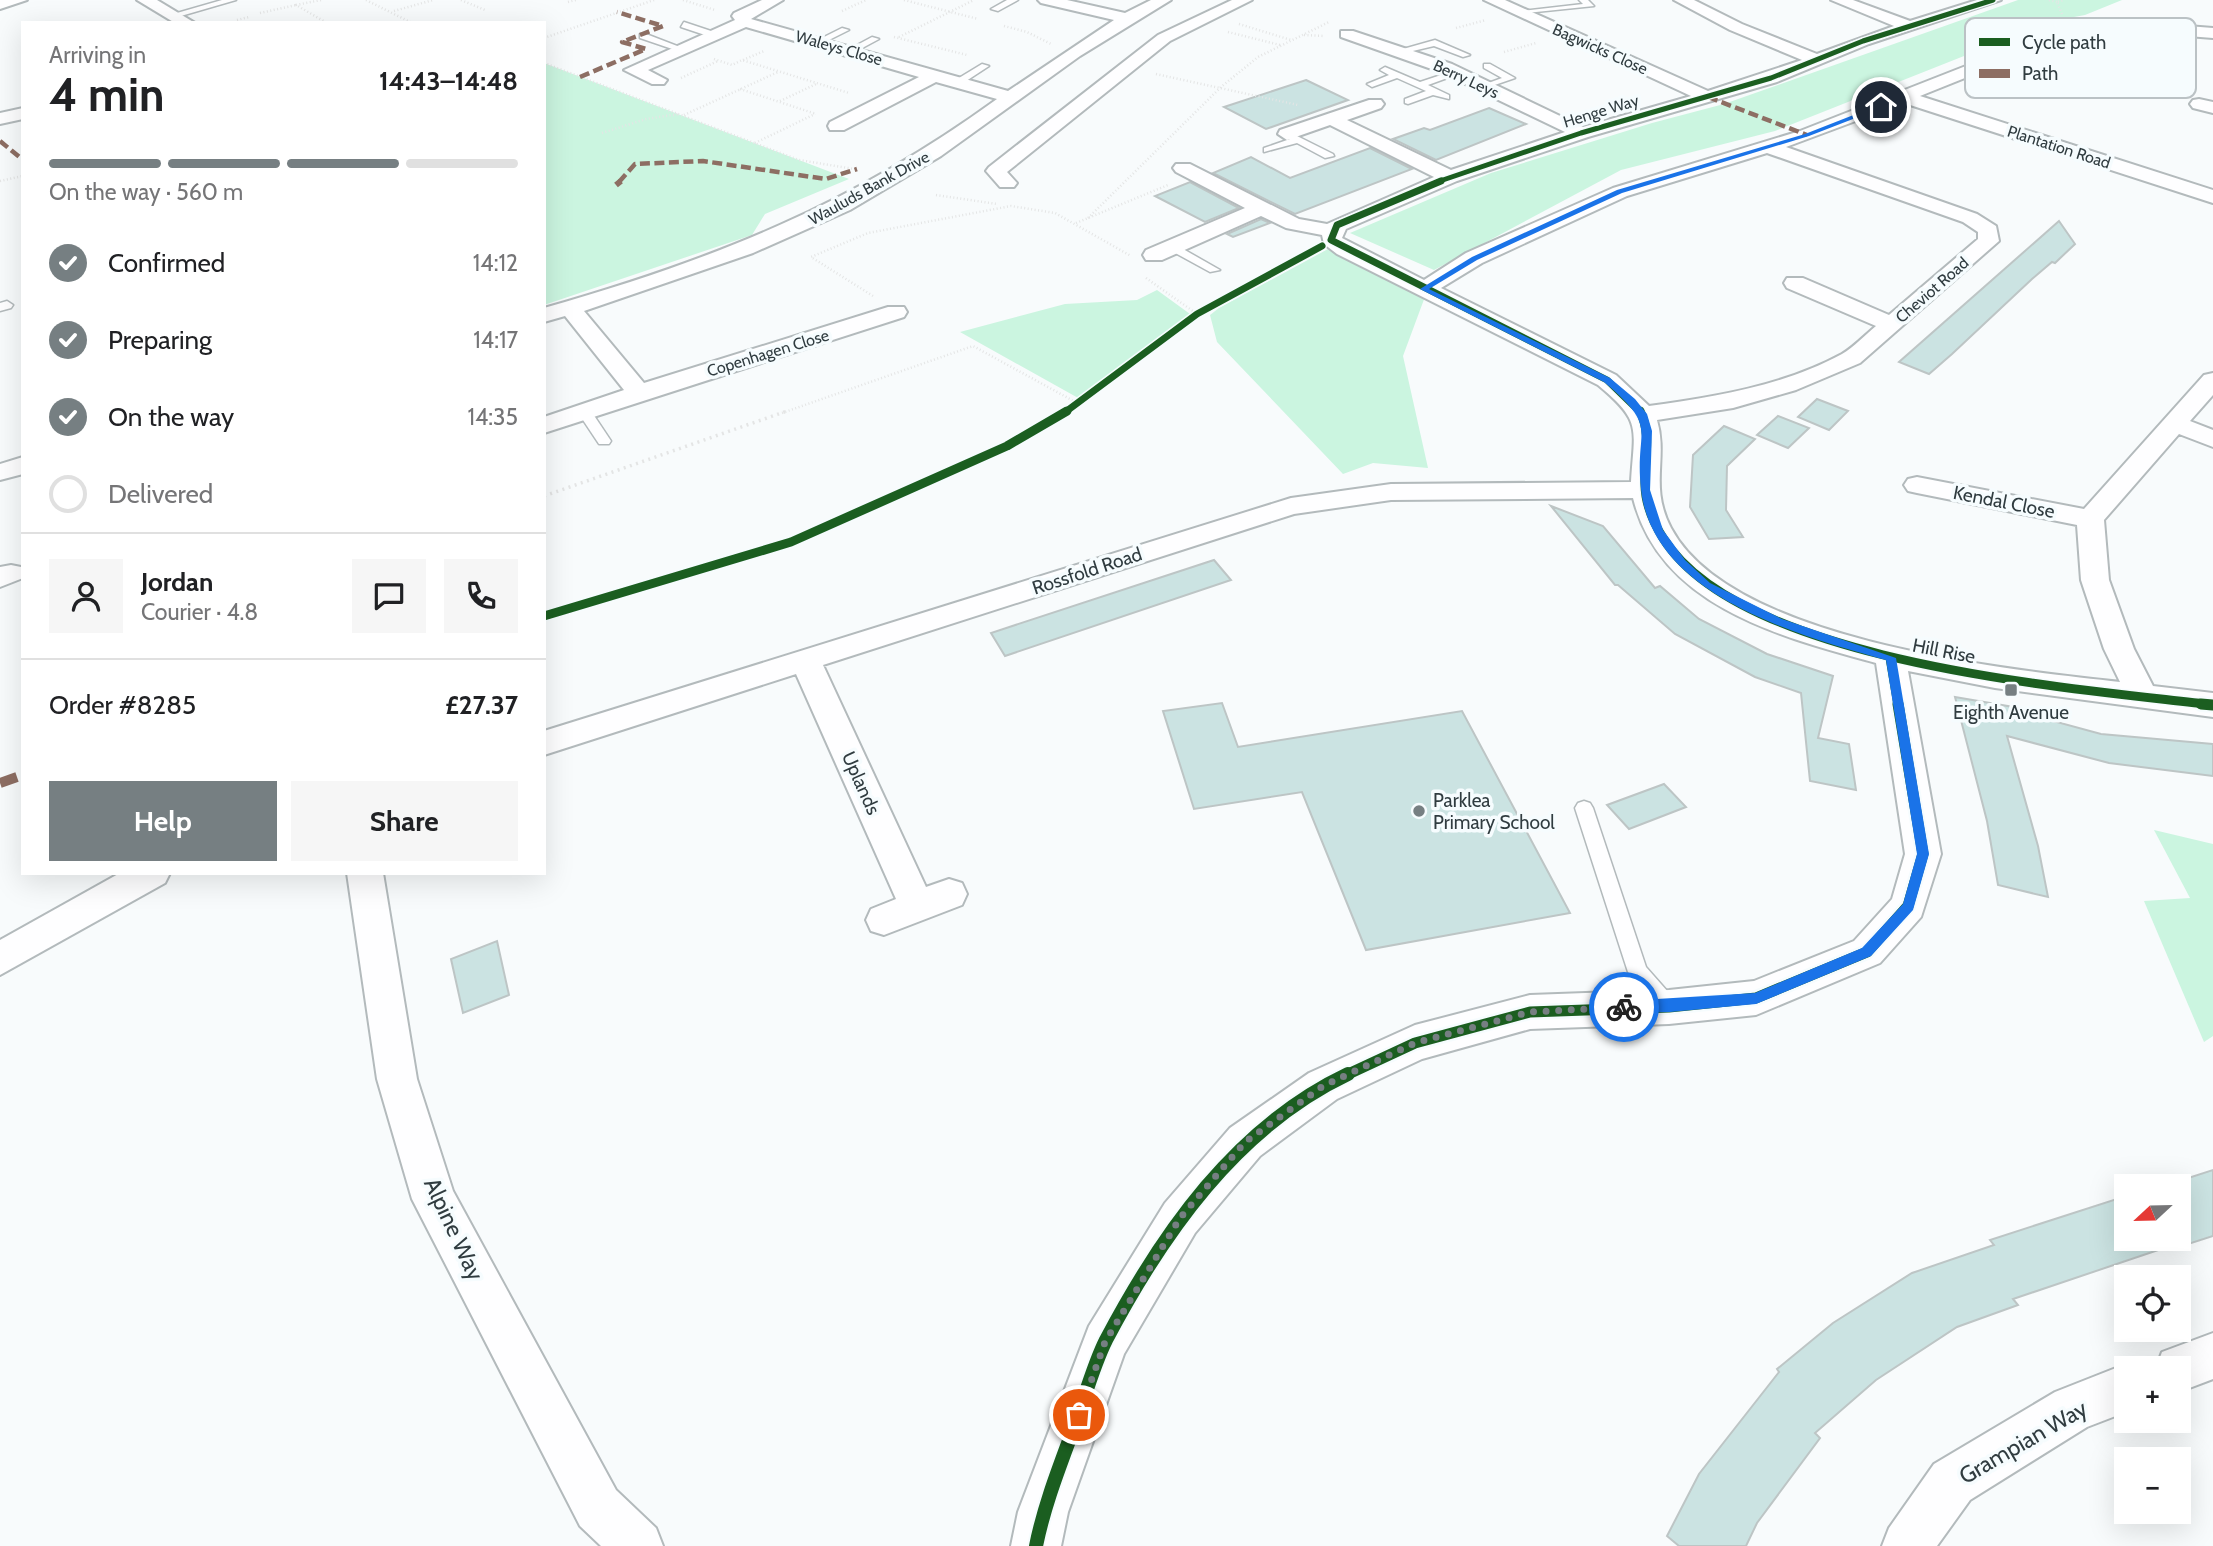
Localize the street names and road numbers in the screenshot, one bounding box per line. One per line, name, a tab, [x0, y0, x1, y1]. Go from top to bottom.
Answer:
street label: Bagwicks Close	[1550, 20, 1650, 78]
street label: Waleys Close	[793, 27, 885, 69]
street label: Berry Leys	[1430, 56, 1502, 103]
street label: Henge Way	[1561, 91, 1641, 131]
street label: Plantation Road	[2005, 121, 2113, 173]
street label: Wauluds Bank Drive	[806, 147, 932, 229]
street label: Cheviot Road	[1892, 253, 1972, 327]
street label: Copenhagen Close	[705, 325, 831, 381]
street label: Kendal Close	[1951, 481, 2057, 523]
street label: Rossfold Road	[1029, 542, 1145, 600]
street label: Hill Rise	[1911, 634, 1978, 668]
street label: Uplands	[837, 748, 885, 818]
street label: Alpine Way	[418, 1173, 490, 1285]
street label: Grampian Way	[1954, 1394, 2092, 1490]

